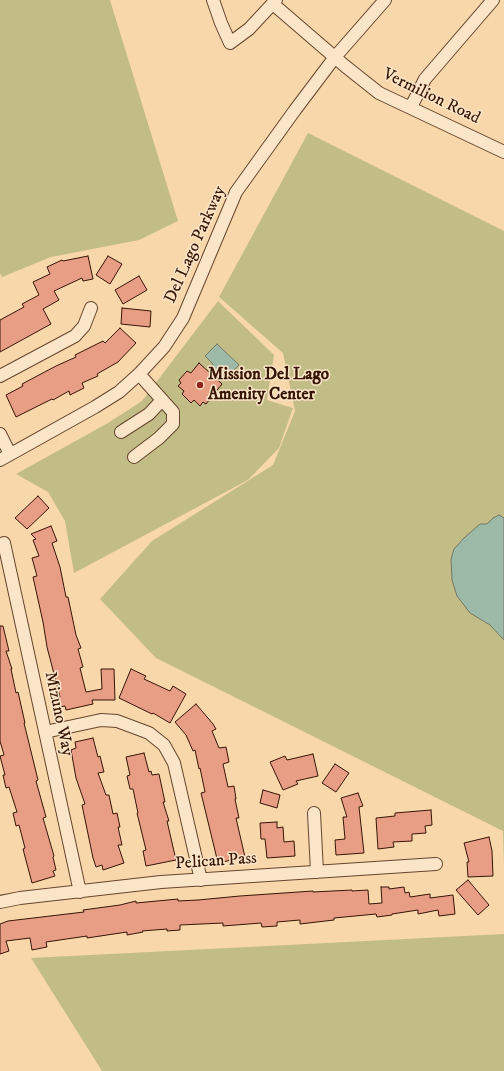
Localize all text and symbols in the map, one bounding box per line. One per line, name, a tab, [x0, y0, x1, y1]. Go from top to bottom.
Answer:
street label: Vermilion Road	[379, 65, 483, 129]
street label: Del Lago Parkway	[161, 183, 231, 307]
place label: Mission Del Lago Amenity Center	[208, 365, 329, 405]
marker: Mission Del Lago Amenity Center	[195, 380, 205, 390]
street label: Mizuno Way	[39, 670, 77, 758]
street label: Pelican Pass	[175, 849, 257, 875]

